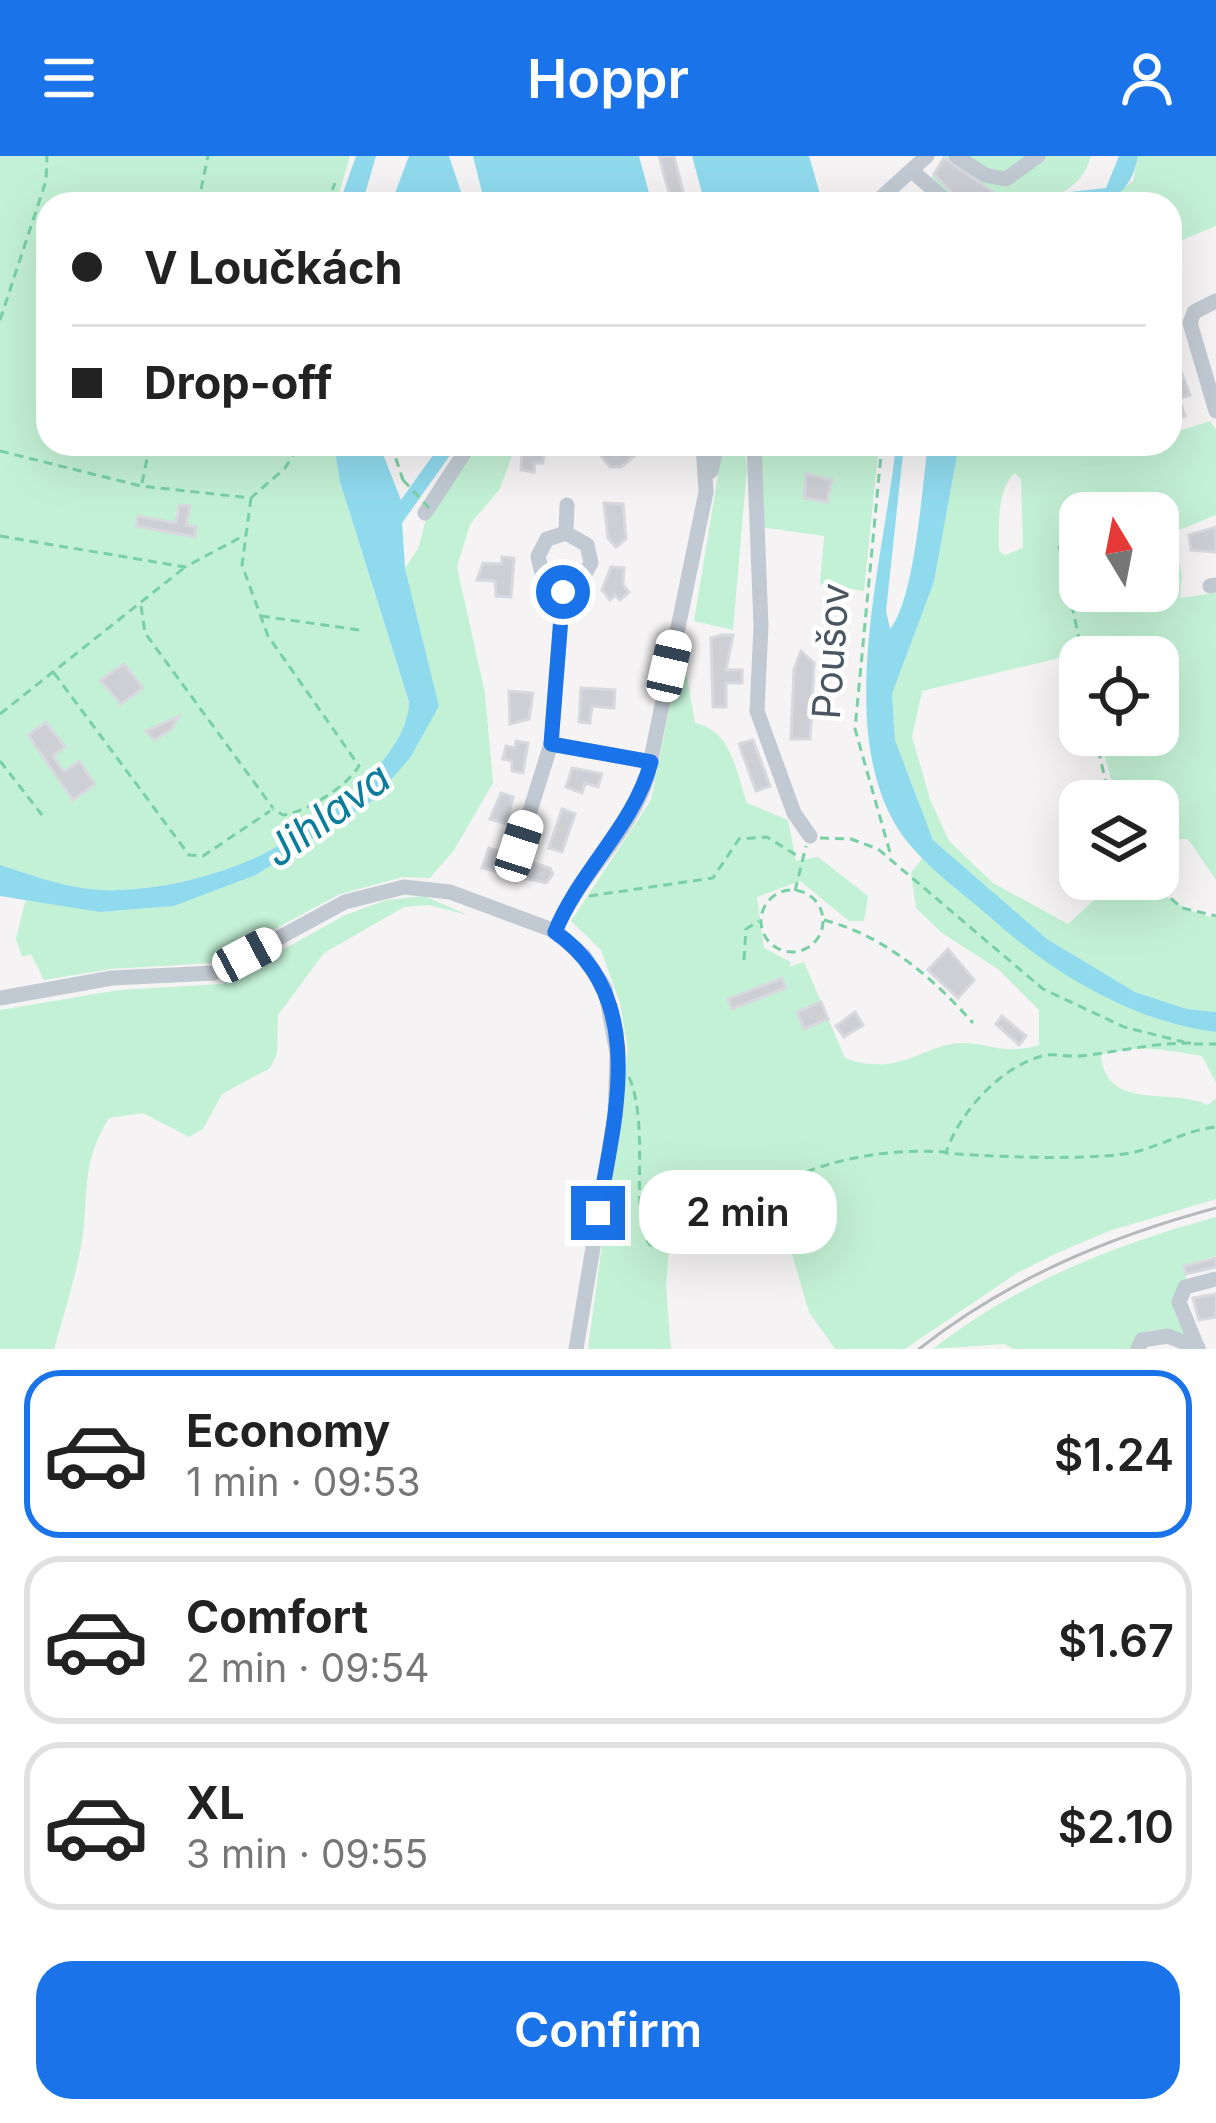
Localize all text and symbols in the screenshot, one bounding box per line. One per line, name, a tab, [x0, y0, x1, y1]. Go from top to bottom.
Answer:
icon: menu	[36, 45, 102, 111]
icon: person	[1114, 45, 1180, 111]
text: Hoppr	[527, 46, 689, 111]
text: V Loučkách	[144, 240, 403, 295]
text: Drop-off	[144, 355, 332, 410]
north arrow	[1059, 492, 1179, 612]
map controls	[1059, 492, 1179, 900]
route start	[536, 565, 590, 619]
street label: Poušov	[802, 581, 858, 721]
car	[643, 627, 695, 705]
button: locate	[1059, 636, 1179, 756]
water label: Jihlava	[254, 751, 400, 877]
button: layers	[1059, 780, 1179, 900]
car	[491, 806, 547, 886]
car	[207, 922, 287, 988]
callout: 2 min	[640, 1171, 838, 1255]
route end	[571, 1186, 625, 1240]
text: 2 min	[686, 1188, 790, 1235]
icon: car	[42, 1400, 150, 1508]
text: Economy	[186, 1403, 390, 1458]
text: $1.24	[1054, 1427, 1174, 1482]
text: 1 min · 09:53	[186, 1458, 420, 1505]
icon: car	[42, 1586, 150, 1694]
text: Comfort	[186, 1589, 368, 1644]
text: $1.67	[1058, 1613, 1174, 1668]
text: 2 min · 09:54	[186, 1644, 430, 1691]
icon: car	[42, 1772, 150, 1880]
text: XL	[186, 1775, 245, 1830]
text: $2.10	[1058, 1799, 1174, 1854]
text: 3 min · 09:55	[186, 1830, 428, 1877]
button: Confirm	[36, 1961, 1180, 2099]

